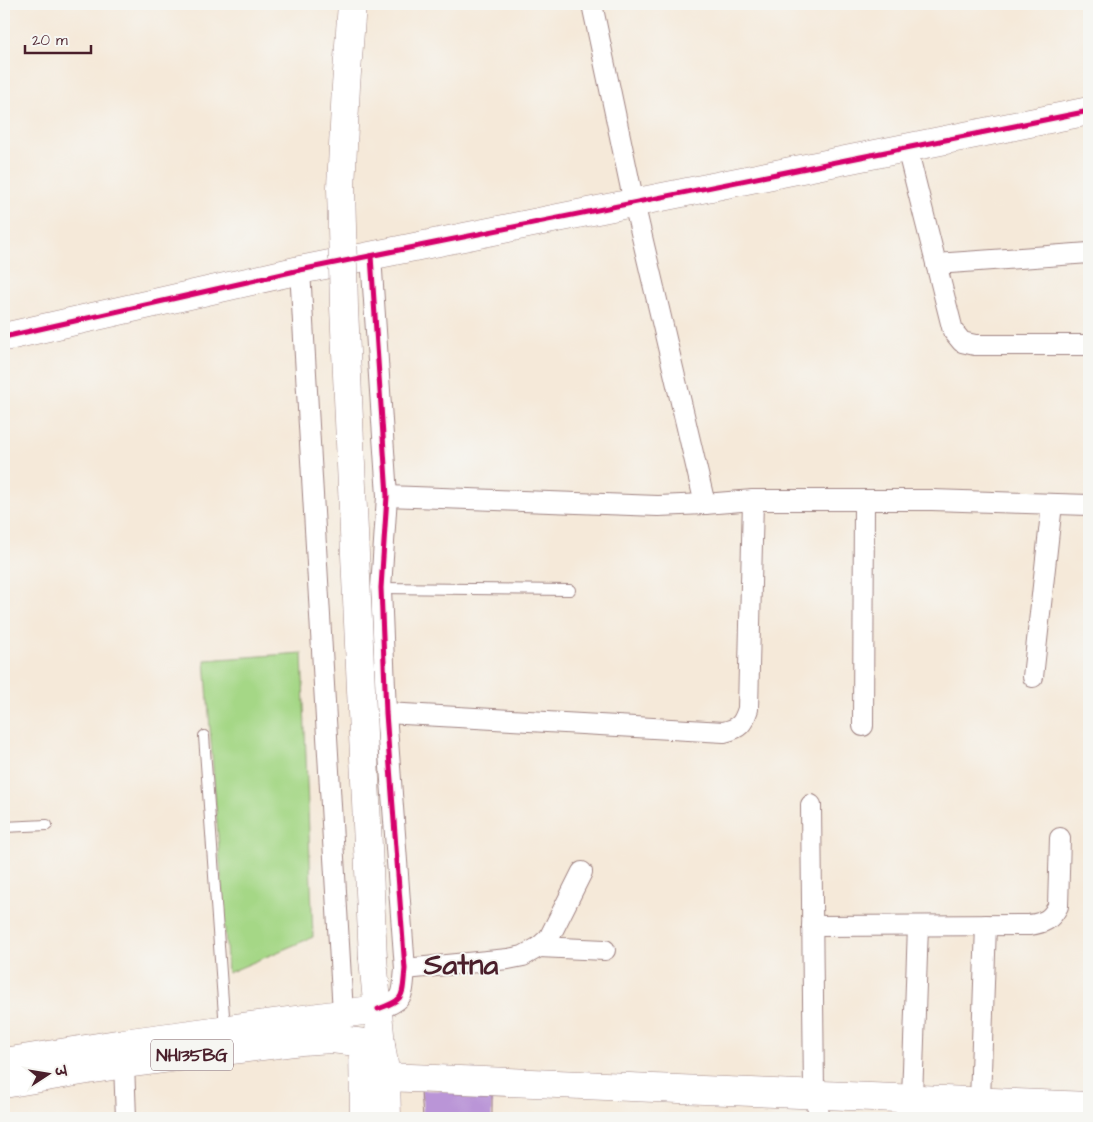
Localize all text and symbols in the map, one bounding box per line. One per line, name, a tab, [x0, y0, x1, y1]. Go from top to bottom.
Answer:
scale bar	[25, 22, 91, 54]
text: 20 m	[32, 30, 68, 51]
district label: Satna	[423, 945, 498, 986]
road number: NH135BG	[151, 1040, 233, 1070]
north arrow	[22, 1050, 72, 1100]
text: उ	[49, 1063, 71, 1080]

